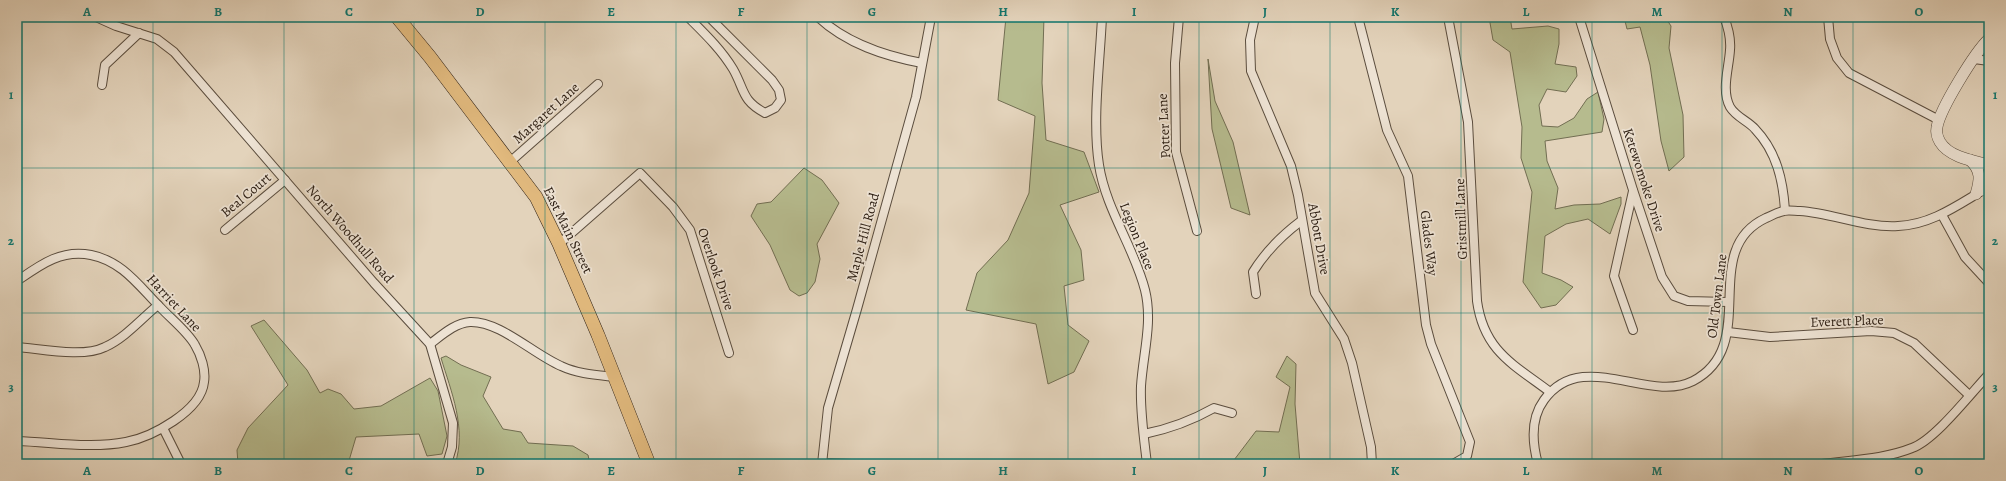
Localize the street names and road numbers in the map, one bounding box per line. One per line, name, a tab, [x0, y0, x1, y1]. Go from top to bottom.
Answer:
street label: Margaret Lane	[509, 78, 583, 148]
street label: Potter Lane	[1153, 93, 1175, 159]
street label: Ketewomoke Drive	[1618, 126, 1670, 234]
street label: Beal Court	[217, 168, 275, 222]
street label: Gristmill Lane	[1450, 178, 1472, 260]
street label: North Woodhull Road	[302, 181, 398, 287]
street label: East Main Street	[539, 183, 597, 277]
street label: Maple Hill Road	[842, 190, 884, 284]
street label: Legion Place	[1115, 199, 1159, 273]
street label: Abbott Drive	[1303, 201, 1335, 276]
street label: Glades Way	[1416, 209, 1443, 278]
street label: Overlook Drive	[693, 225, 739, 313]
street label: Old Town Lane	[1702, 253, 1732, 339]
street label: Harriet Lane	[142, 270, 206, 336]
street label: Everett Place	[1810, 310, 1884, 332]

